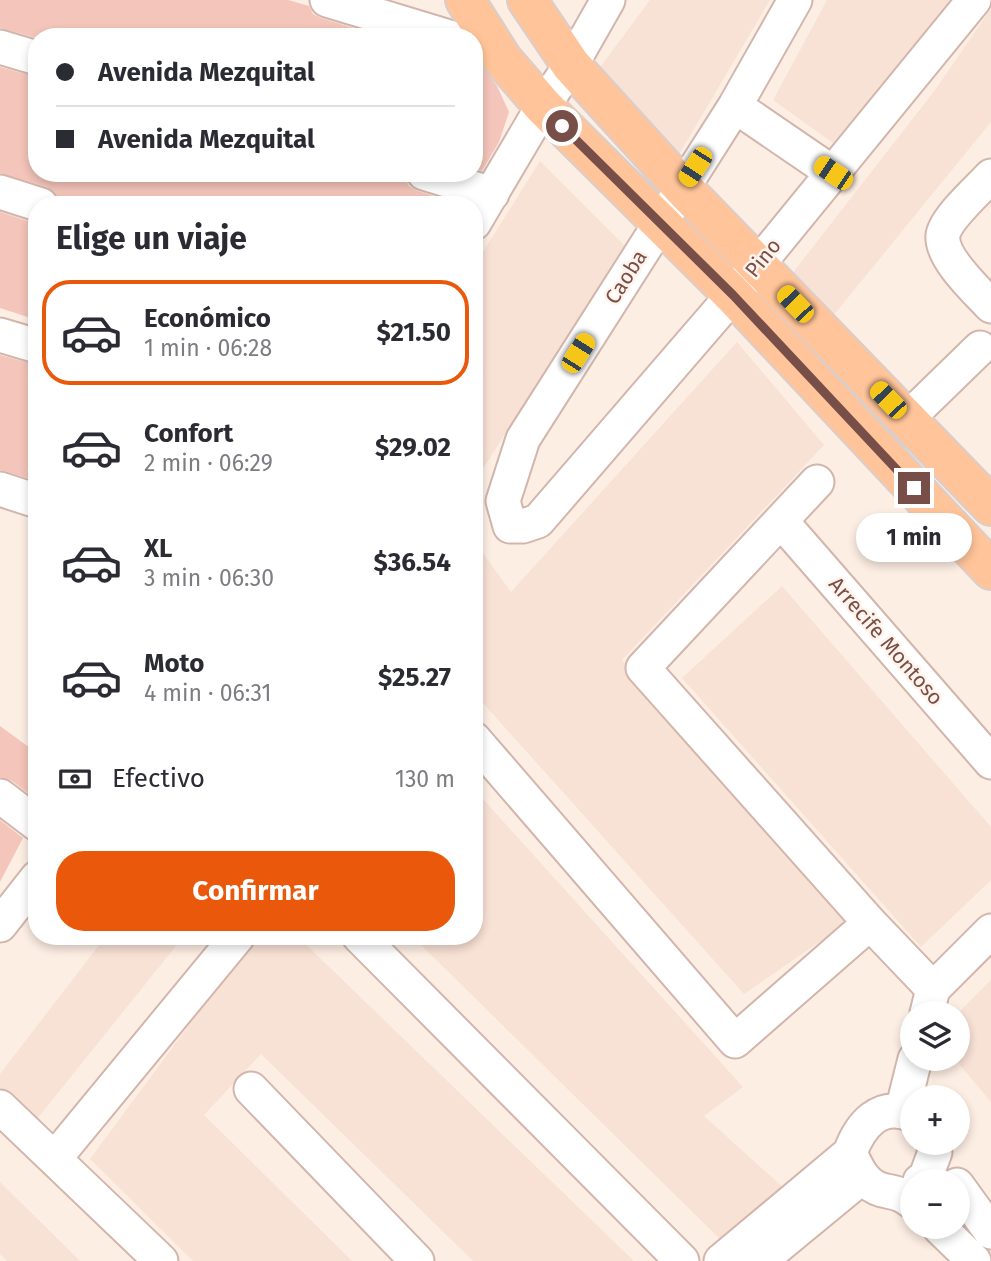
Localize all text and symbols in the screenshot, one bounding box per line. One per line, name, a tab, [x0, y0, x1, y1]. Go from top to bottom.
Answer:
text: Avenida Mezquital	[98, 57, 315, 88]
route start	[546, 110, 578, 142]
text: Avenida Mezquital	[98, 124, 315, 155]
car	[675, 144, 716, 190]
car	[810, 153, 857, 193]
text: Elige un viaje	[56, 219, 247, 257]
street label: Pino	[739, 233, 787, 283]
street label: Caoba	[599, 245, 653, 309]
car	[773, 282, 818, 326]
icon: car	[60, 301, 123, 364]
text: Económico	[144, 303, 271, 334]
text: $21.50	[376, 317, 451, 348]
car	[558, 330, 599, 376]
text: 1 min · 06:28	[144, 334, 272, 362]
car	[866, 378, 911, 422]
icon: car	[60, 416, 123, 479]
text: Confort	[144, 418, 233, 449]
text: $29.02	[375, 432, 451, 463]
text: 2 min · 06:29	[144, 449, 273, 477]
route end	[898, 472, 930, 504]
callout: 1 min	[856, 512, 972, 562]
text: 1 min	[886, 523, 942, 551]
icon: car	[60, 531, 123, 594]
text: XL	[144, 533, 172, 564]
text: $36.54	[373, 547, 451, 578]
text: 3 min · 06:30	[144, 564, 274, 592]
street label: Arrecife Montoso	[823, 572, 949, 710]
icon: car	[60, 646, 123, 709]
text: Moto	[144, 648, 204, 679]
text: $25.27	[378, 662, 451, 693]
text: 4 min · 06:31	[144, 679, 271, 707]
icon: cash	[56, 760, 94, 798]
text: Efectivo	[112, 763, 205, 794]
text: 130 m	[395, 765, 455, 793]
button: Confirmar	[56, 851, 455, 931]
map controls	[900, 1001, 970, 1239]
button: layers	[900, 1001, 970, 1071]
button: +	[900, 1085, 970, 1155]
button: −	[900, 1169, 970, 1239]

